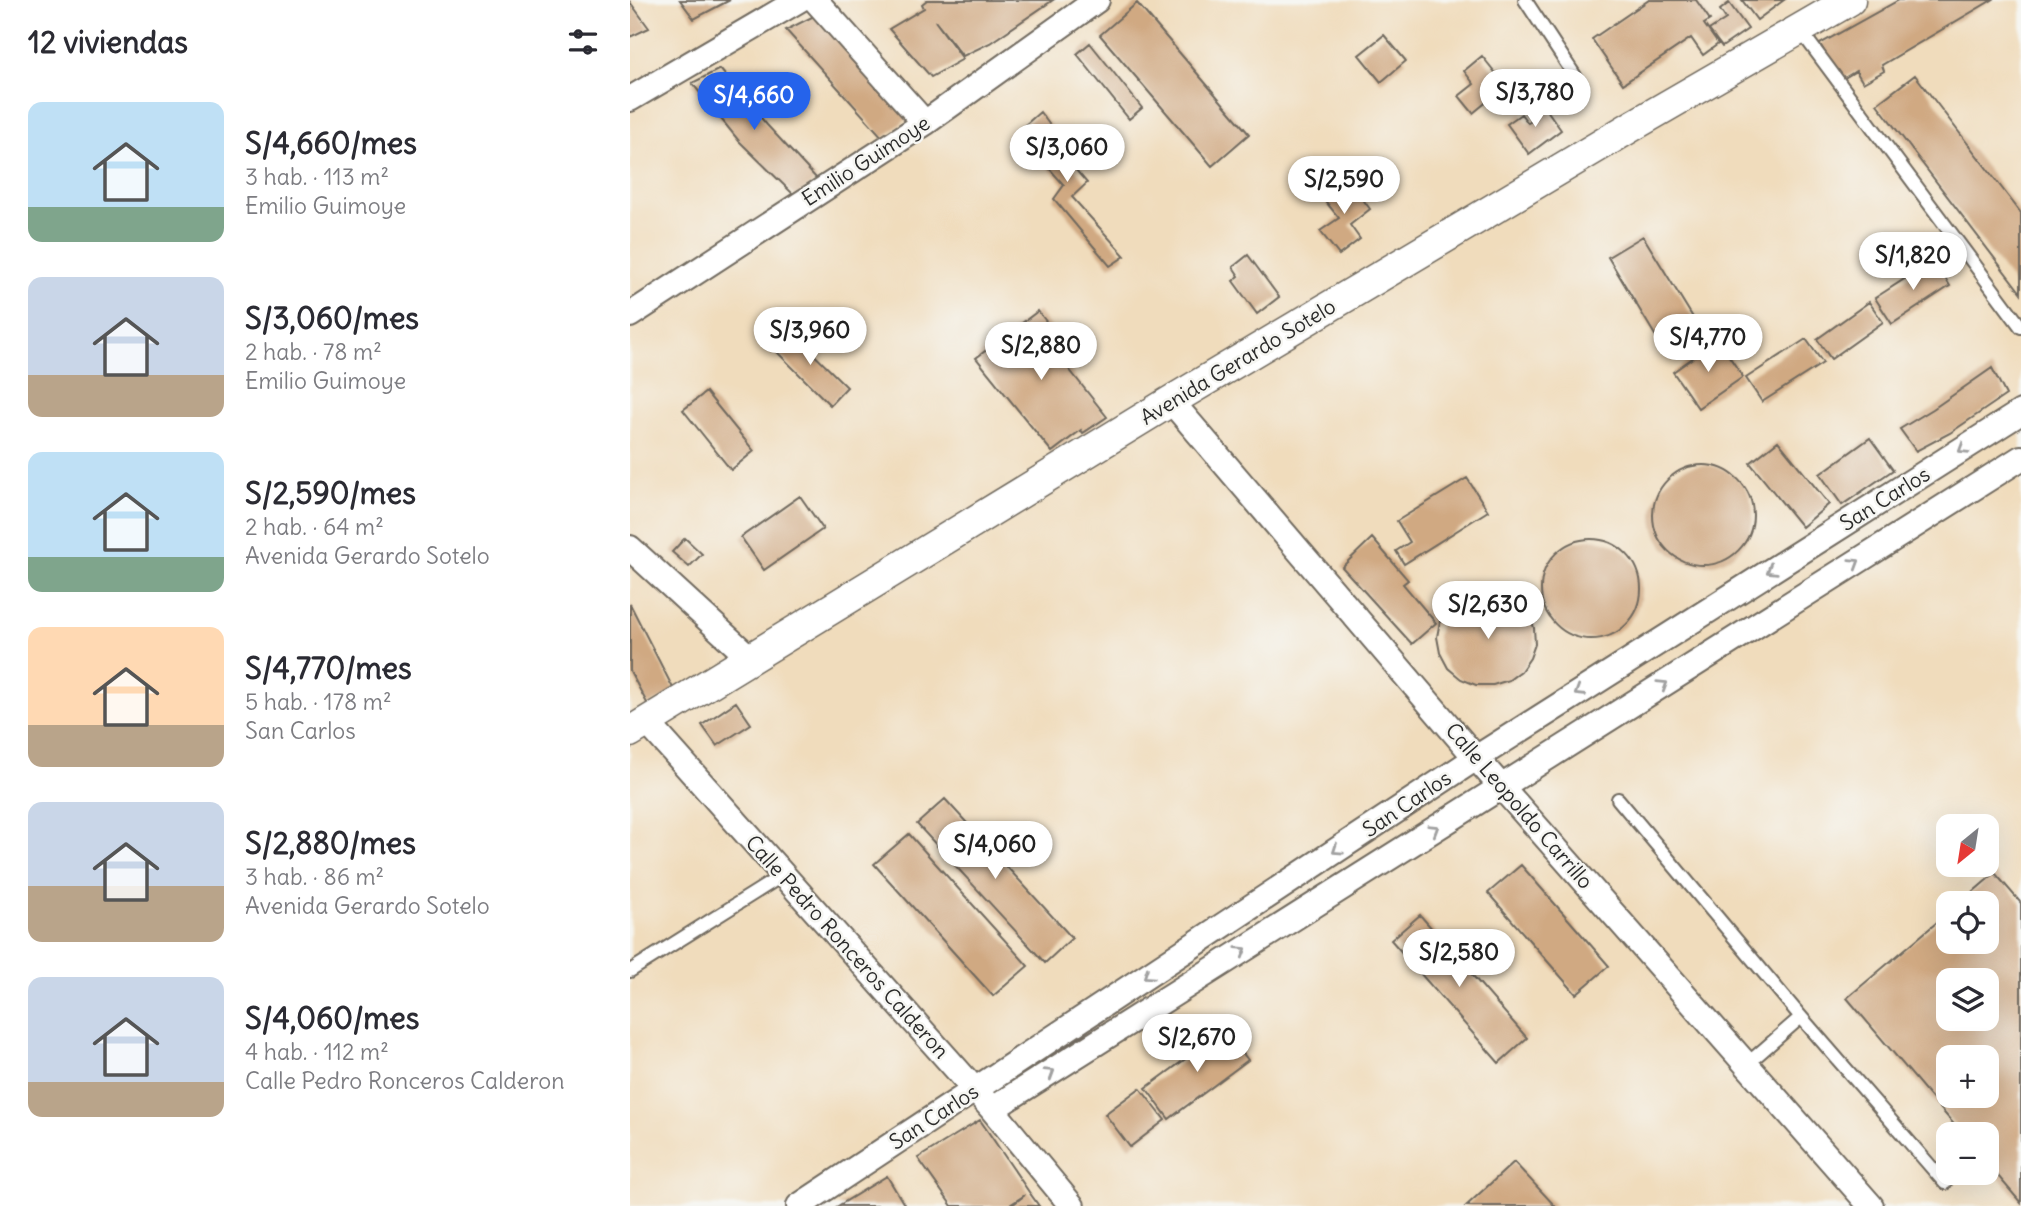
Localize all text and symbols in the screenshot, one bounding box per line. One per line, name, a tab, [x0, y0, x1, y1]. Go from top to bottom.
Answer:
text: 12 viviendas	[28, 23, 188, 61]
icon: filters	[564, 23, 602, 61]
pin: S/3,780	[1470, 69, 1600, 129]
pin: S/4,660	[689, 72, 819, 132]
text: S/3,780	[1496, 77, 1574, 106]
text: S/4,660	[714, 80, 794, 109]
street label: Emilio Guimoye	[797, 109, 935, 212]
text: S/4,660/mes	[245, 124, 417, 162]
pin: S/3,060	[1002, 124, 1132, 184]
icon: home	[84, 130, 168, 214]
text: S/3,060	[1026, 132, 1108, 161]
pin: S/2,590	[1279, 156, 1409, 216]
text: 3 hab. · 113 m²	[245, 162, 389, 191]
text: S/2,590	[1304, 164, 1384, 193]
text: Emilio Guimoye	[245, 191, 406, 220]
pin: S/1,820	[1848, 232, 1978, 292]
text: S/1,820	[1875, 240, 1951, 269]
street label: Avenida Gerardo Sotelo	[1135, 292, 1340, 431]
text: S/3,060/mes	[245, 299, 419, 337]
icon: home	[84, 305, 168, 389]
pin: S/3,960	[745, 308, 875, 367]
pin: S/4,770	[1643, 314, 1773, 374]
text: S/3,960	[770, 315, 850, 344]
pin: S/2,880	[976, 322, 1106, 382]
text: S/4,770	[1670, 322, 1746, 351]
text: S/2,880	[1001, 330, 1081, 359]
text: 2 hab. · 78 m²	[245, 337, 382, 366]
text: Emilio Guimoye	[245, 366, 406, 395]
one-way arrow	[1958, 440, 1971, 453]
street label: San Carlos	[1835, 460, 1935, 537]
text: S/2,590/mes	[245, 474, 416, 512]
icon: home	[84, 480, 168, 564]
text: 2 hab. · 64 m²	[245, 512, 384, 541]
text: Avenida Gerardo Sotelo	[245, 541, 490, 570]
one-way arrow	[1847, 558, 1860, 571]
one-way arrow	[1766, 562, 1779, 575]
pin: S/2,630	[1423, 582, 1553, 641]
text: S/2,630	[1448, 589, 1528, 618]
text: S/4,770/mes	[245, 649, 412, 687]
icon: home	[84, 655, 168, 739]
one-way arrow	[1655, 680, 1668, 693]
one-way arrow	[1574, 684, 1587, 697]
text: 5 hab. · 178 m²	[245, 687, 392, 716]
text: San Carlos	[245, 716, 356, 745]
street label: Calle Leopoldo Carrillo	[1440, 717, 1599, 894]
street label: San Carlos	[1357, 764, 1456, 843]
north arrow	[1936, 814, 1998, 877]
map controls	[1936, 814, 1999, 1185]
pin: S/4,060	[930, 822, 1060, 881]
text: S/2,880/mes	[245, 824, 416, 862]
one-way arrow	[1427, 825, 1440, 838]
street label: Calle Pedro Ronceros Calderon	[740, 829, 955, 1064]
text: S/4,060	[954, 829, 1036, 858]
icon: home	[84, 830, 168, 914]
one-way arrow	[1332, 841, 1345, 854]
text: 3 hab. · 86 m²	[245, 862, 384, 891]
text: Avenida Gerardo Sotelo	[245, 891, 490, 920]
button: locate	[1936, 891, 1999, 954]
pin: S/2,580	[1394, 930, 1524, 989]
text: S/2,580	[1419, 937, 1499, 966]
one-way arrow	[1235, 947, 1248, 960]
one-way arrow	[1143, 967, 1156, 980]
button: layers	[1936, 968, 1999, 1031]
text: S/4,060/mes	[245, 999, 419, 1037]
icon: home	[84, 1005, 168, 1089]
pin: S/2,670	[1132, 1014, 1262, 1074]
text: S/2,670	[1158, 1022, 1236, 1051]
text: 4 hab. · 112 m²	[245, 1037, 389, 1066]
button: +	[1936, 1045, 1999, 1108]
text: Calle Pedro Ronceros Calderon	[245, 1066, 565, 1095]
one-way arrow	[1042, 1068, 1055, 1081]
street label: San Carlos	[884, 1078, 983, 1155]
button: −	[1936, 1122, 1999, 1185]

